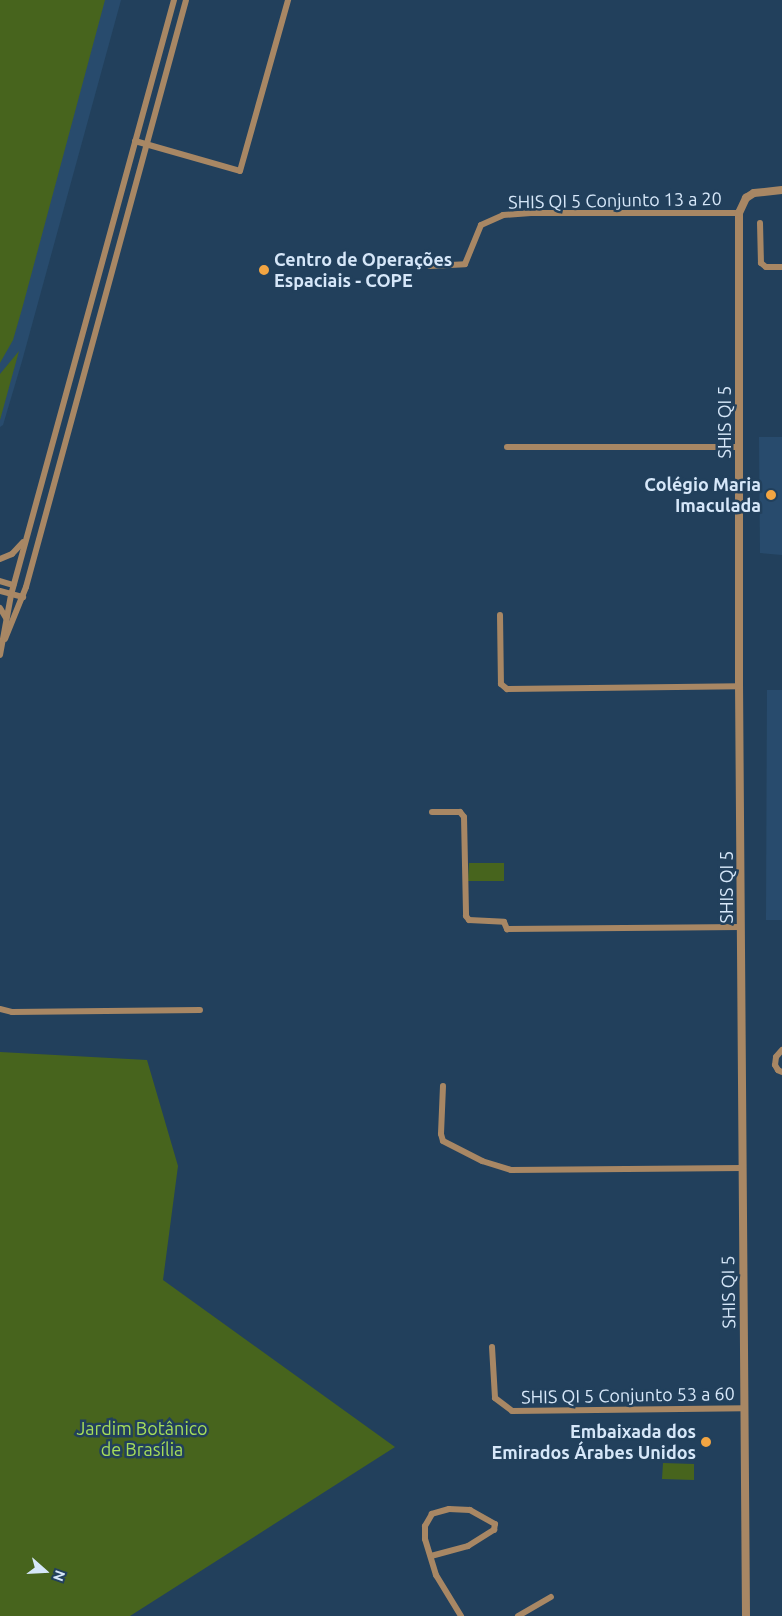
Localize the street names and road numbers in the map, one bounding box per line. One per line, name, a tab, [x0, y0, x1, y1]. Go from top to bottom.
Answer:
street label: SHIS QI 5 Conjunto 13 a 20	[508, 187, 722, 213]
street label: SHIS QI 5	[713, 386, 735, 458]
street label: SHIS QI 5	[715, 851, 737, 923]
street label: SHIS QI 5	[717, 1255, 739, 1329]
street label: SHIS QI 5 Conjunto 53 a 60	[521, 1382, 735, 1408]

